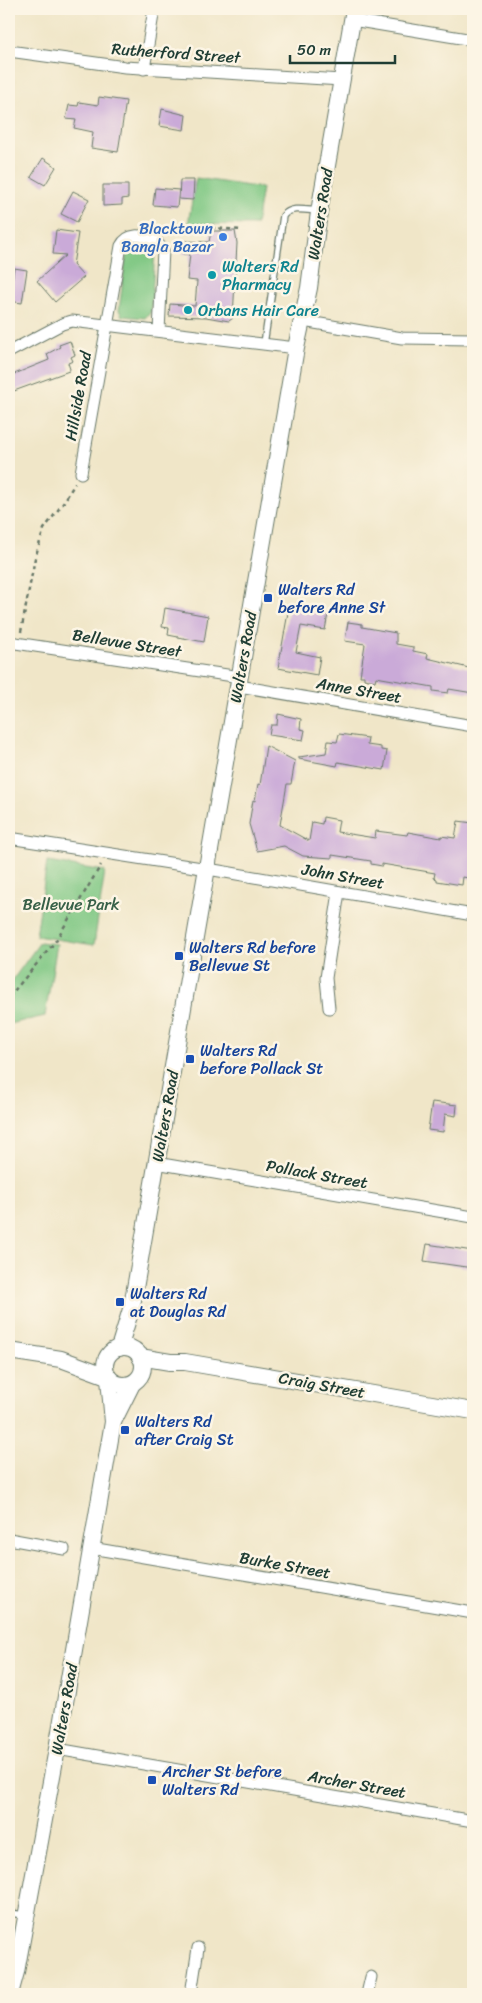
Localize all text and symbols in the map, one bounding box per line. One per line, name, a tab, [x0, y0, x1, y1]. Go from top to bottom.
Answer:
scale bar	[290, 32, 394, 64]
street label: Rutherford Street	[111, 34, 242, 72]
text: 50 m	[297, 37, 332, 63]
street label: Walters Road	[298, 165, 342, 262]
place label: Blacktown Bangla Bazar	[121, 214, 214, 261]
marker: Blacktown Bangla Bazar	[217, 231, 229, 243]
place label: Walters Rd Pharmacy	[222, 252, 300, 299]
marker: Walters Rd Pharmacy	[206, 269, 218, 281]
place label: Orbans Hair Care	[198, 296, 319, 325]
marker: Orbans Hair Care	[182, 304, 194, 316]
street label: Hillside Road	[56, 347, 100, 443]
place label: Walters Rd before Anne St	[278, 575, 386, 622]
marker: Walters Rd before Anne St	[262, 592, 274, 604]
street label: Walters Road	[221, 607, 266, 705]
street label: Bellevue Street	[70, 620, 184, 666]
street label: Anne Street	[313, 668, 404, 712]
street label: John Street	[298, 854, 387, 898]
park label: Bellevue Park	[23, 890, 120, 919]
place label: Walters Rd before Bellevue St	[189, 933, 316, 980]
marker: Walters Rd before Bellevue St	[173, 950, 185, 962]
place label: Walters Rd before Pollack St	[200, 1036, 323, 1083]
marker: Walters Rd before Pollack St	[184, 1053, 196, 1065]
street label: Walters Road	[143, 1066, 188, 1164]
street label: Pollack Street	[264, 1151, 370, 1197]
place label: Walters Rd at Douglas Rd	[130, 1279, 227, 1326]
marker: Walters Rd at Douglas Rd	[114, 1296, 126, 1308]
street label: Craig Street	[277, 1363, 367, 1407]
place label: Walters Rd after Craig St	[135, 1407, 234, 1454]
marker: Walters Rd after Craig St	[119, 1424, 131, 1436]
street label: Burke Street	[237, 1543, 333, 1587]
street label: Walters Road	[42, 1659, 87, 1757]
place label: Archer St before Walters Rd	[161, 1757, 282, 1804]
street label: Archer Street	[305, 1761, 408, 1807]
marker: Archer St before Walters Rd	[146, 1774, 158, 1786]

